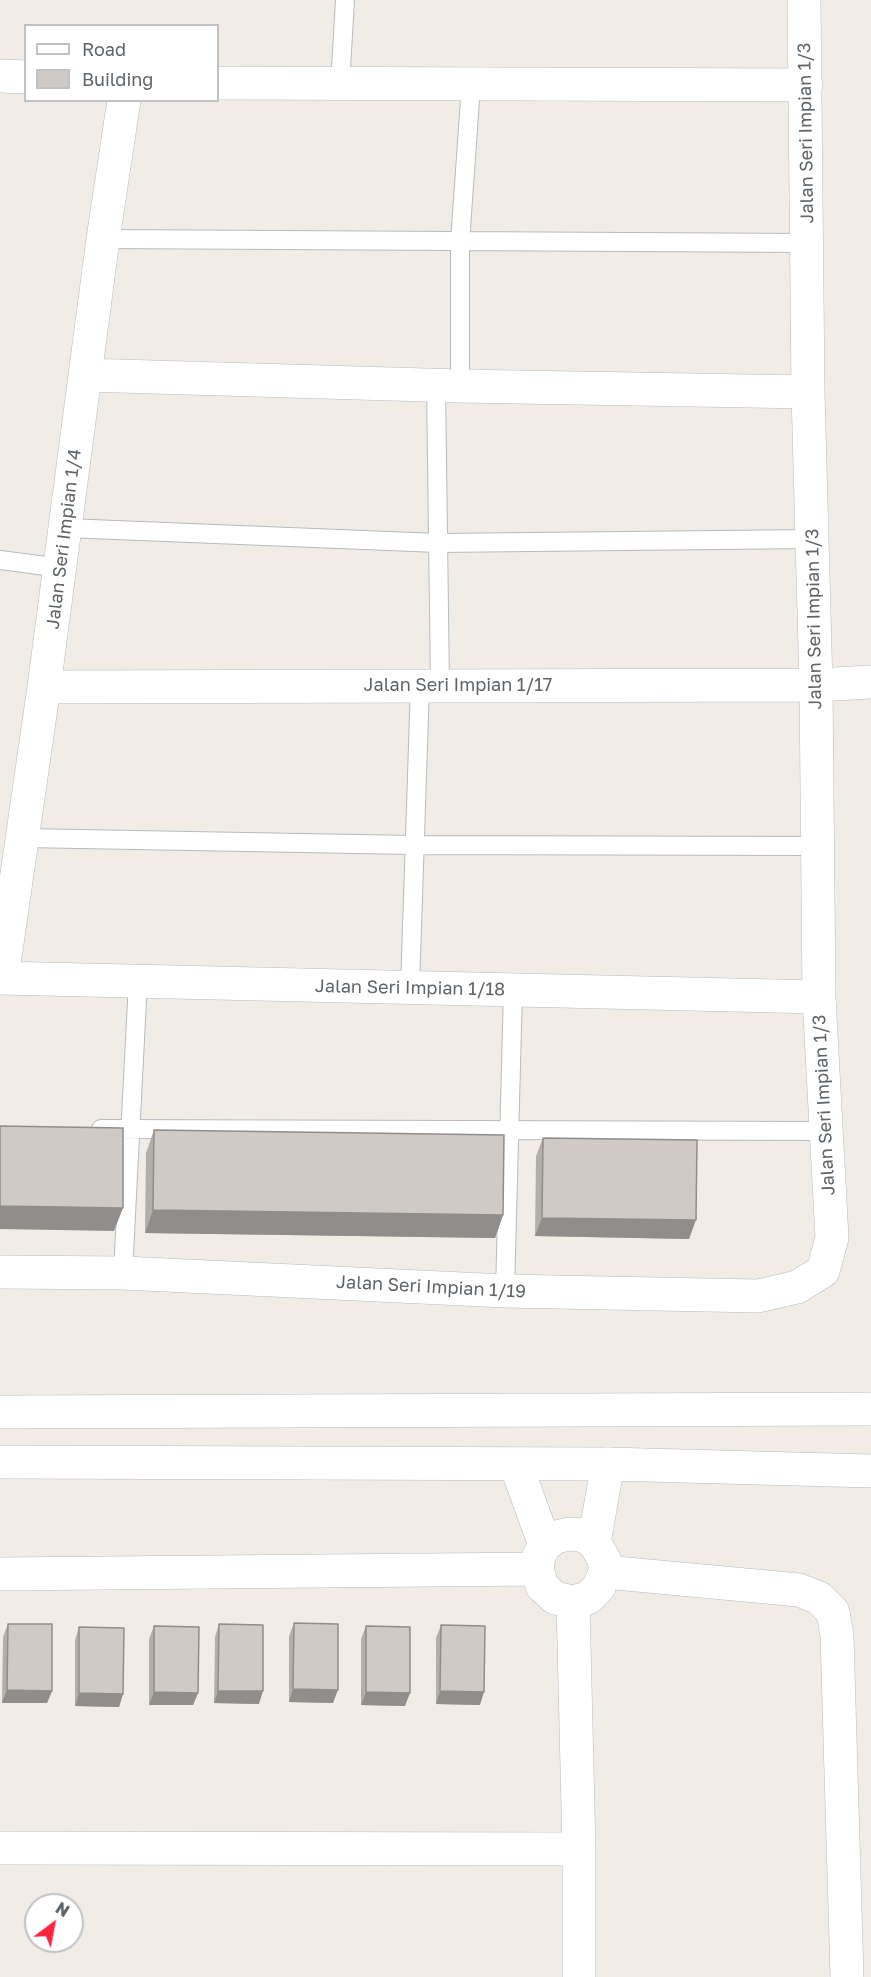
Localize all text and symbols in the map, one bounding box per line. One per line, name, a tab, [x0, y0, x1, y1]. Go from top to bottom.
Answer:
legend	[24, 24, 219, 102]
text: Road	[82, 38, 126, 60]
street label: Jalan Seri Impian 1/3	[794, 42, 818, 224]
text: Building	[82, 68, 153, 90]
street label: Jalan Seri Impian 1/4	[42, 448, 86, 630]
street label: Jalan Seri Impian 1/3	[802, 528, 826, 710]
street label: Jalan Seri Impian 1/17	[364, 674, 552, 696]
street label: Jalan Seri Impian 1/18	[315, 976, 505, 1000]
street label: Jalan Seri Impian 1/3	[808, 1014, 840, 1196]
street label: Jalan Seri Impian 1/19	[335, 1271, 527, 1303]
north arrow	[24, 1893, 84, 1953]
text: N	[52, 1898, 73, 1921]

